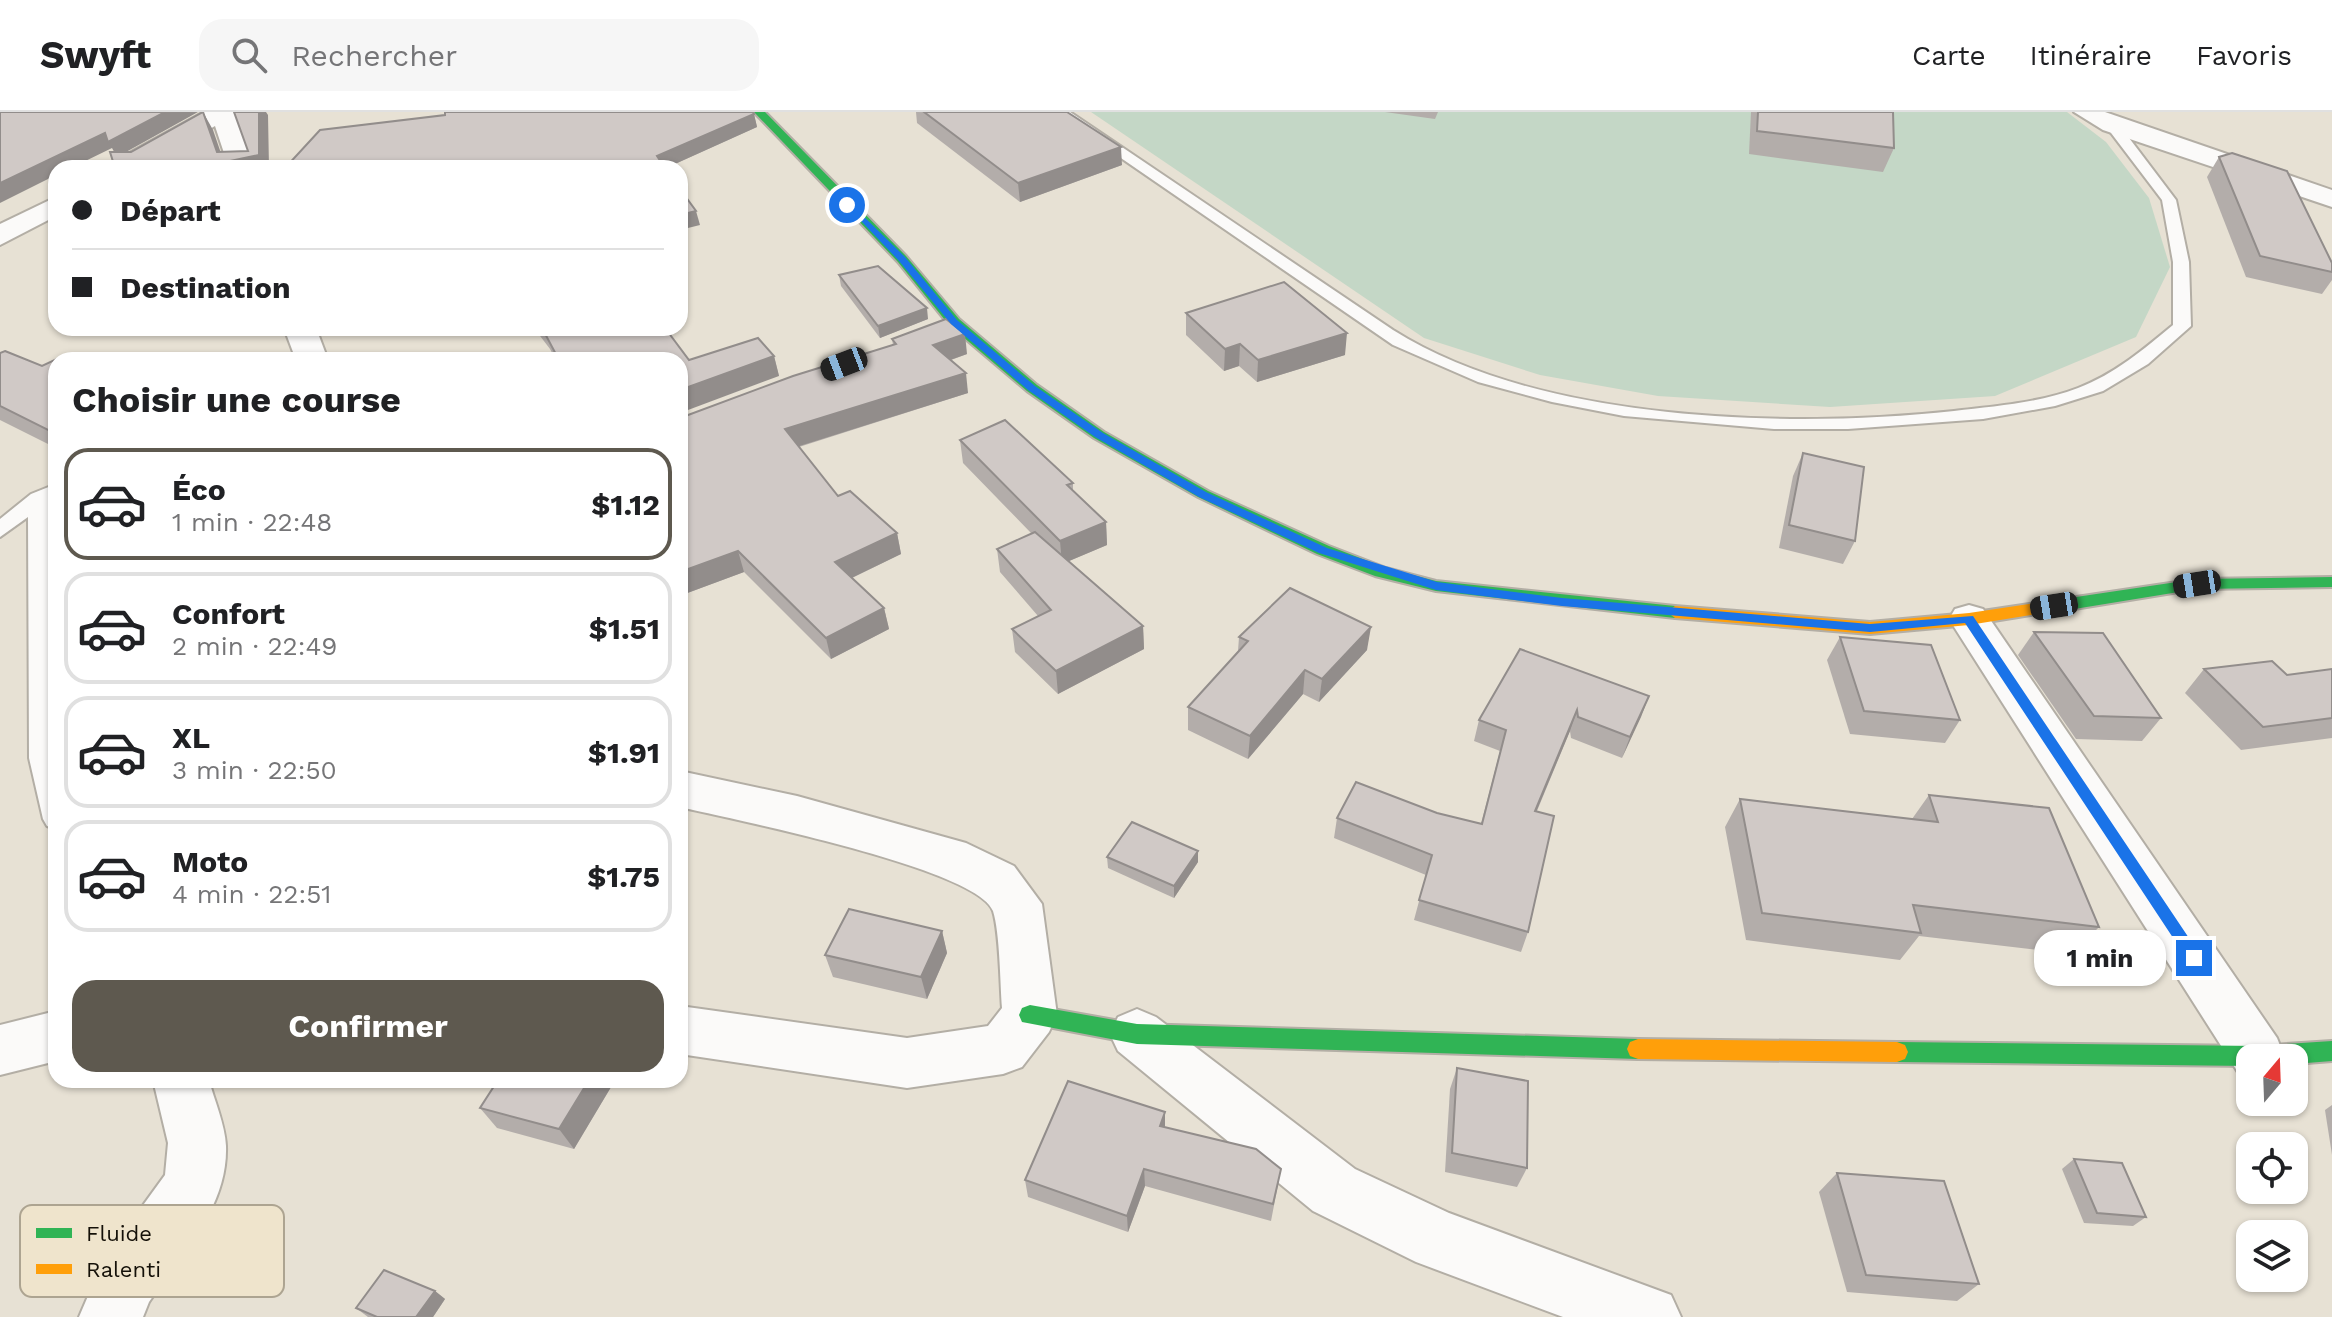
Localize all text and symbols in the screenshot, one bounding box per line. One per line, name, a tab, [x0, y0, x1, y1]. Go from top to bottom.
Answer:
search box	[199, 19, 759, 91]
text: Swyft	[40, 33, 151, 77]
icon: search	[227, 33, 271, 77]
text: Rechercher	[291, 38, 457, 73]
text: Carte	[1912, 39, 1986, 72]
text: Itinéraire	[2030, 39, 2152, 72]
text: Favoris	[2196, 39, 2292, 72]
route start	[829, 187, 865, 223]
text: Départ	[120, 193, 221, 228]
text: Destination	[120, 270, 291, 305]
car	[817, 344, 871, 384]
text: Choisir une course	[72, 379, 401, 421]
icon: car	[76, 468, 148, 540]
text: Éco	[172, 472, 226, 507]
text: $1.12	[591, 487, 660, 522]
text: 1 min · 22:48	[172, 507, 332, 537]
car	[2171, 568, 2223, 600]
car	[2028, 590, 2080, 622]
icon: car	[76, 592, 148, 664]
text: Confort	[172, 596, 285, 631]
text: $1.51	[589, 611, 660, 646]
text: 2 min · 22:49	[172, 631, 337, 661]
icon: car	[76, 716, 148, 788]
text: XL	[172, 720, 210, 755]
text: $1.91	[588, 735, 660, 770]
text: 3 min · 22:50	[172, 755, 337, 785]
icon: car	[76, 840, 148, 912]
text: Moto	[172, 844, 248, 879]
text: $1.75	[587, 859, 660, 894]
text: 4 min · 22:51	[172, 879, 331, 909]
callout: 1 min	[2034, 930, 2166, 986]
route end	[2176, 940, 2212, 976]
text: 1 min	[2067, 943, 2133, 973]
button: Confirmer	[72, 980, 664, 1072]
north arrow	[2236, 1044, 2308, 1116]
map controls	[2236, 1044, 2308, 1292]
button: locate	[2236, 1132, 2308, 1204]
legend	[20, 1205, 284, 1297]
button: layers	[2236, 1220, 2308, 1292]
text: Fluide	[86, 1221, 152, 1246]
text: Ralenti	[86, 1257, 161, 1282]

